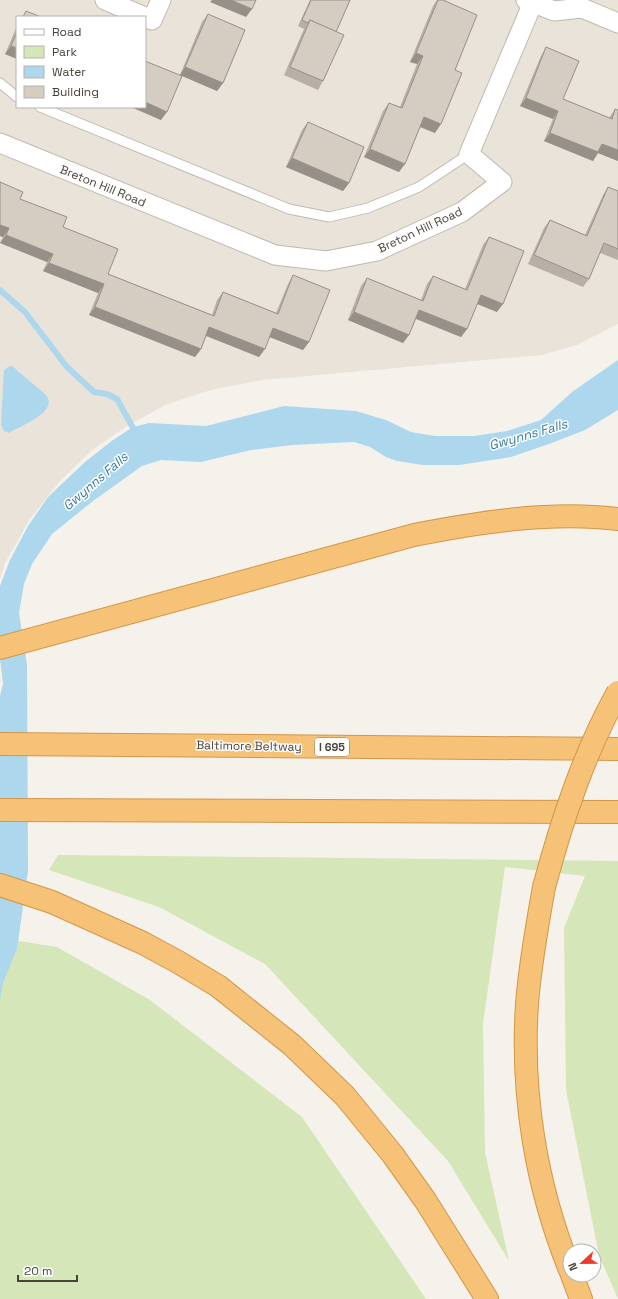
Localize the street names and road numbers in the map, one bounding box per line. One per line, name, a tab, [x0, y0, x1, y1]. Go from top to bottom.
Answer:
street label: Breton Hill Road	[58, 161, 148, 211]
street label: Breton Hill Road	[375, 203, 465, 257]
street label: Baltimore Beltway	[196, 737, 302, 755]
road number: I 695	[315, 738, 349, 756]

